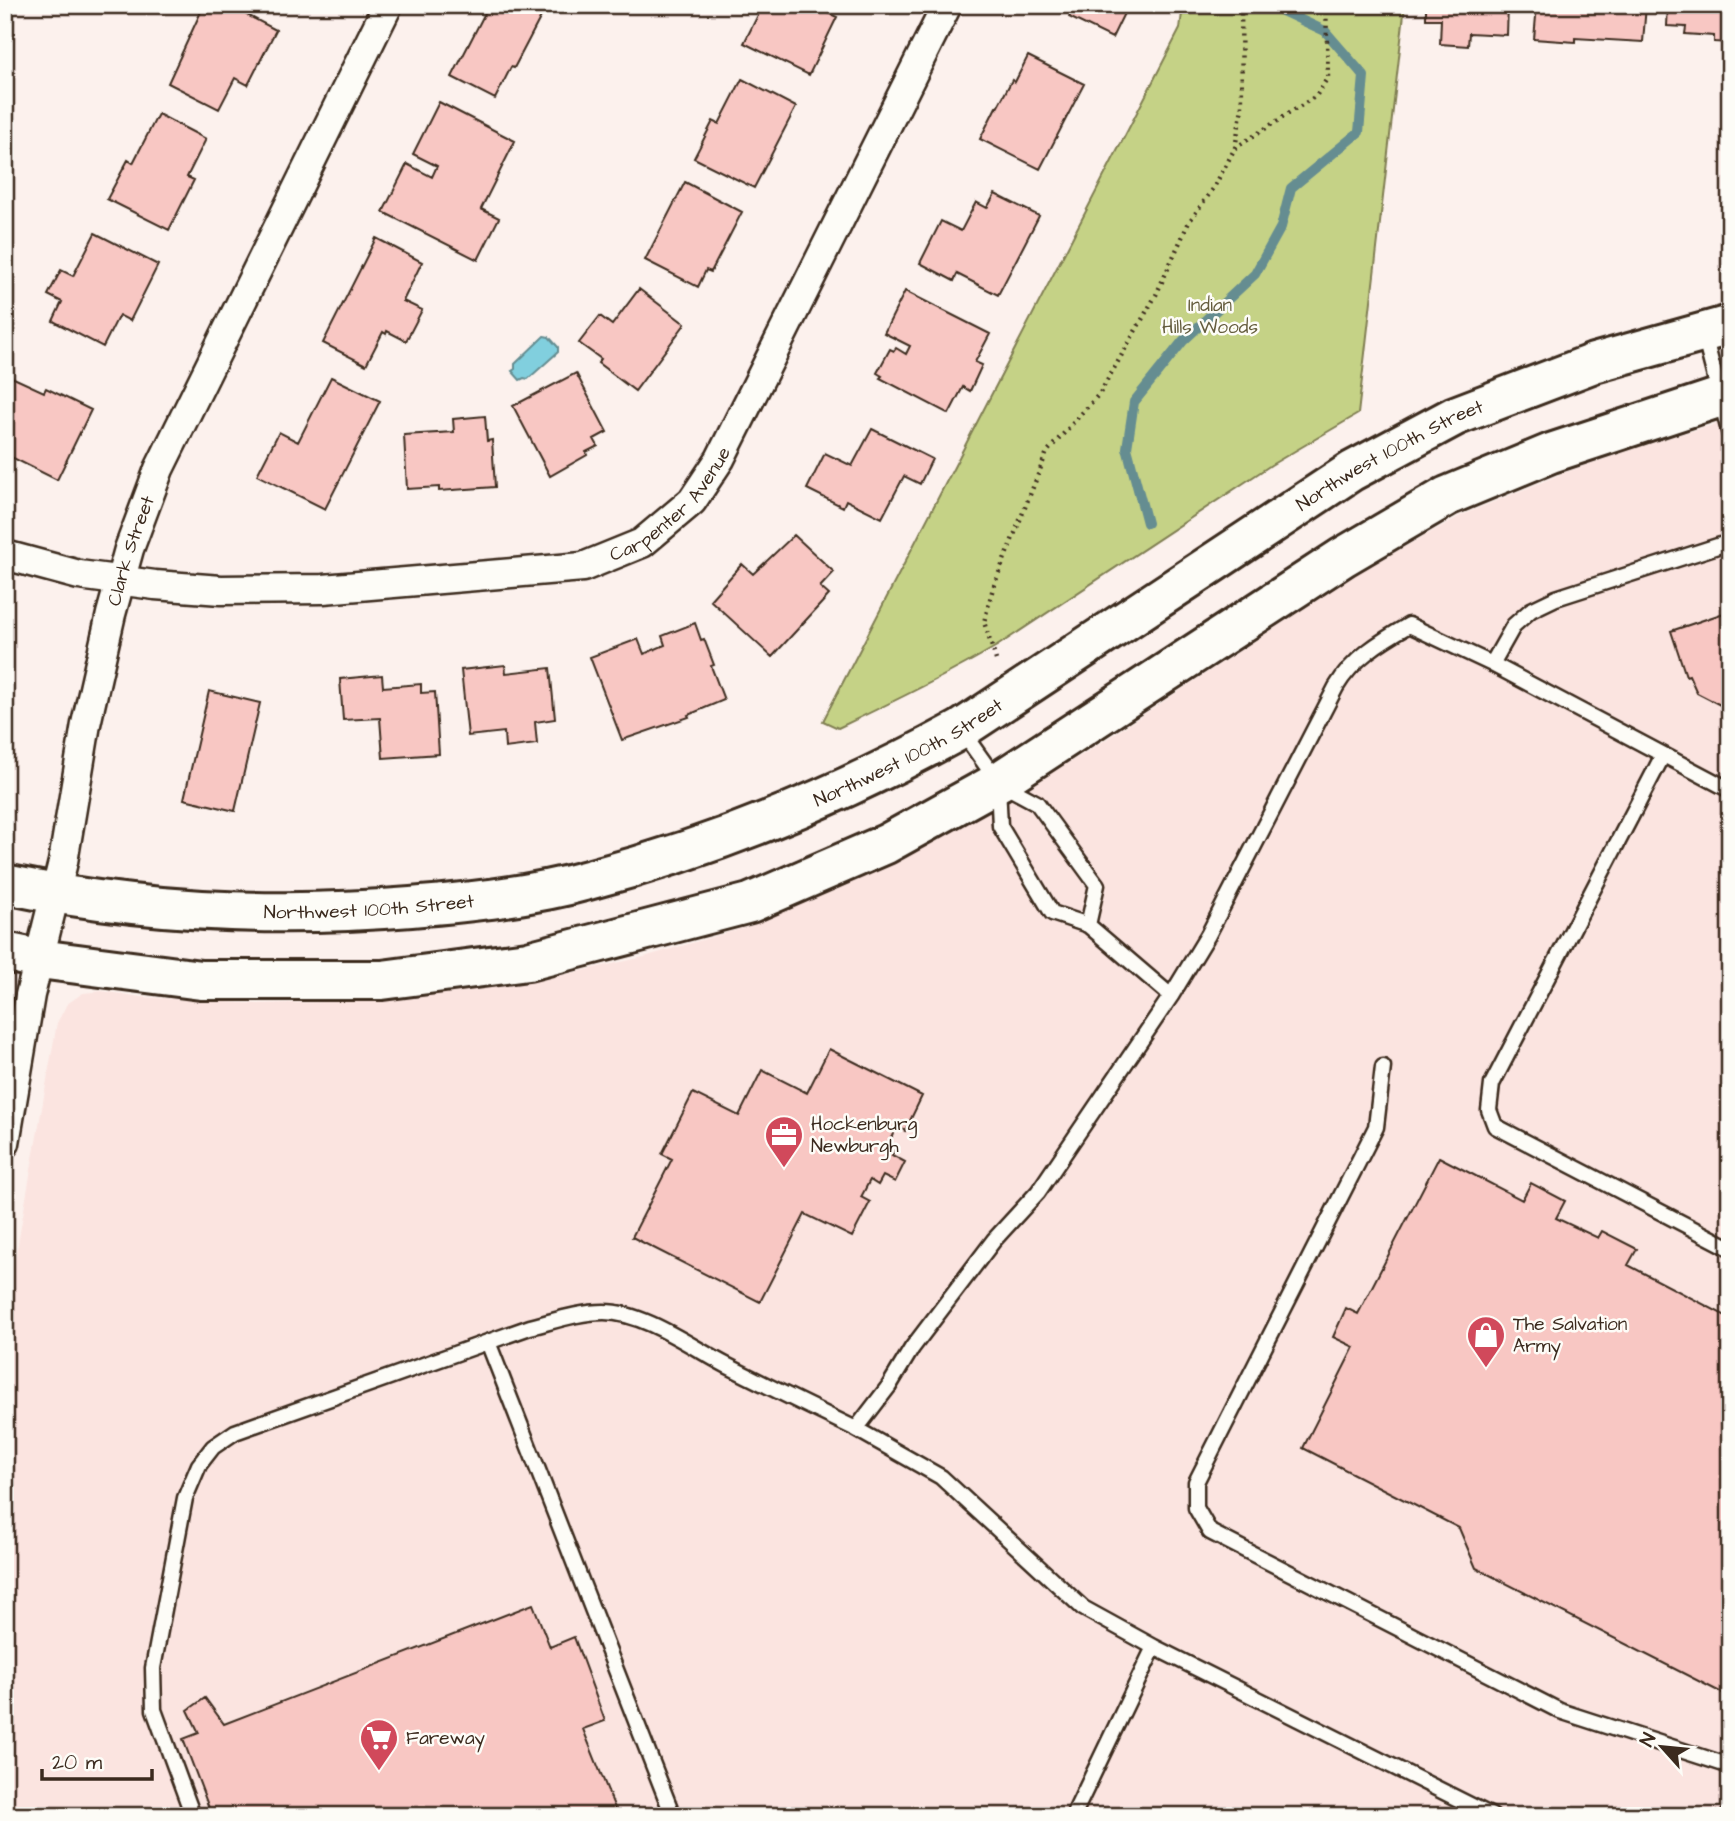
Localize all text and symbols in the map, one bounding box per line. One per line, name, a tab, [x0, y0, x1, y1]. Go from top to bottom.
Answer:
park label: Indian Hills Woods	[1162, 292, 1258, 341]
street label: Northwest 100th Street	[1291, 393, 1487, 518]
street label: Carpenter Avenue	[605, 442, 737, 568]
street label: Clark Street	[100, 492, 161, 609]
street label: Northwest 100th Street	[809, 692, 1008, 814]
street label: Northwest 100th Street	[264, 887, 476, 926]
place label: Hockenburg Newburgh	[811, 1111, 917, 1161]
office icon: Hockenburg Newburgh	[763, 1114, 805, 1169]
place label: The Salvation Army	[1513, 1311, 1627, 1361]
shop icon: The Salvation Army	[1465, 1314, 1507, 1369]
north arrow	[1626, 1713, 1696, 1783]
supermarket icon: Fareway	[358, 1717, 400, 1772]
place label: Fareway	[406, 1725, 486, 1753]
text: N	[1633, 1728, 1663, 1751]
scale bar	[42, 1737, 152, 1781]
text: 20 m	[52, 1748, 103, 1777]

